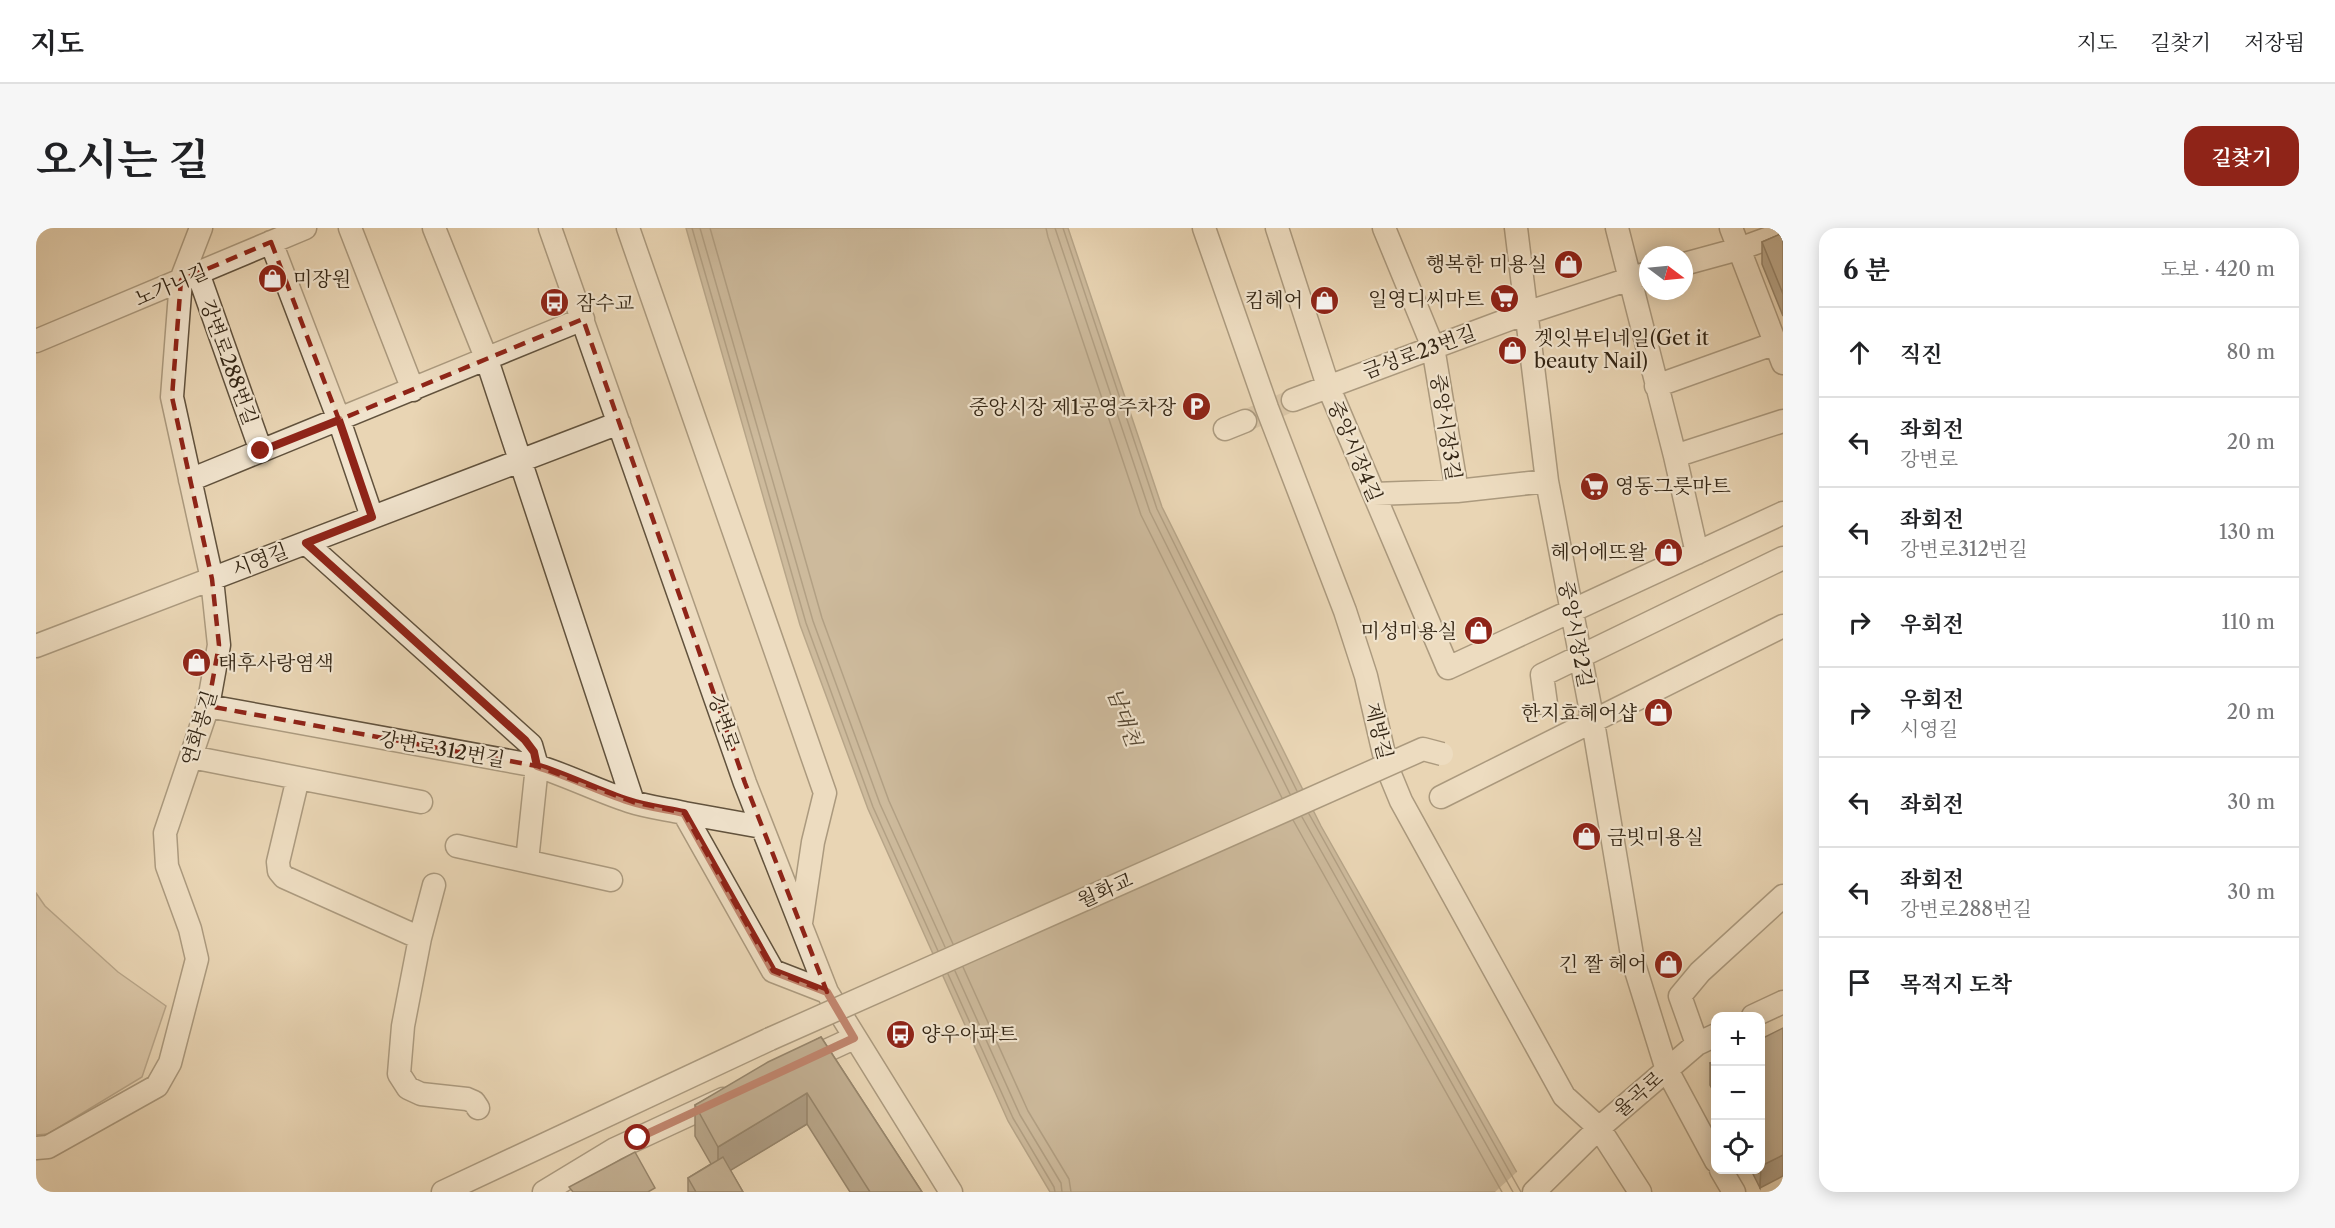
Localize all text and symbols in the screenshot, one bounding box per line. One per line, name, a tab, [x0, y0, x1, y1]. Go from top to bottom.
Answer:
text: 지도	[30, 26, 84, 60]
text: 지도	[2077, 30, 2117, 55]
text: 길찾기	[2150, 30, 2211, 55]
text: 저장됨	[2244, 30, 2305, 55]
button: 길찾기	[2184, 126, 2299, 186]
text: 오시는 길	[36, 133, 209, 185]
north arrow	[1639, 246, 1693, 300]
shop icon: 행복한 미용실	[1552, 248, 1584, 280]
place label: 행복한 미용실	[1426, 252, 1547, 276]
text: 6 분	[1843, 254, 1890, 286]
text: 도보 · 420 m	[2160, 257, 2275, 281]
street label: 노가니길	[131, 259, 211, 311]
shop icon: 미장원	[256, 263, 288, 295]
place label: 미장원	[293, 267, 351, 291]
supermarket icon: 일영디씨마트	[1489, 283, 1521, 315]
shop icon: 킴헤어	[1308, 284, 1340, 316]
bus stop icon: 잠수교	[539, 287, 571, 319]
place label: 일영디씨마트	[1368, 287, 1484, 311]
place label: 킴헤어	[1245, 288, 1303, 312]
place label: 잠수교	[576, 291, 635, 315]
street label: 강변로288번길	[195, 296, 263, 428]
street label: 금성로23번길	[1359, 320, 1479, 384]
place label: 겟잇뷰티네일(Get it beauty Nail)	[1534, 326, 1709, 373]
shop icon: 겟잇뷰티네일(Get it beauty Nail)	[1497, 334, 1529, 366]
icon: ahead	[1843, 336, 1876, 369]
text: 80 m	[2227, 340, 2275, 364]
text: 직진	[1900, 341, 1943, 368]
street label: 중앙시장3길	[1426, 372, 1466, 482]
parking icon: 중앙시장 제1공영주차장	[1181, 391, 1213, 423]
place label: 중앙시장 제1공영주차장	[969, 395, 1177, 419]
street label: 중앙시장4길	[1323, 397, 1387, 505]
text: 좌회전	[1900, 416, 1964, 443]
icon: left	[1843, 426, 1876, 459]
text: 20 m	[2227, 430, 2275, 454]
route end	[247, 437, 273, 463]
text: 강변로	[1900, 447, 1958, 471]
supermarket icon: 영동그릇마트	[1578, 470, 1610, 502]
place label: 영동그릇마트	[1615, 474, 1731, 498]
text: 좌회전	[1900, 506, 1964, 533]
icon: left	[1843, 516, 1876, 549]
text: 130 m	[2219, 520, 2275, 544]
shop icon: 헤어에뜨왈	[1652, 536, 1684, 568]
text: 강변로312번길	[1900, 537, 2028, 561]
street label: 시영길	[229, 538, 291, 582]
place label: 헤어에뜨왈	[1550, 540, 1648, 564]
street label: 중앙시장2길	[1554, 579, 1598, 689]
icon: right	[1843, 606, 1876, 639]
text: 110 m	[2222, 610, 2275, 634]
text: 우회전	[1900, 611, 1964, 638]
shop icon: 미성미용실	[1462, 615, 1494, 647]
place label: 미성미용실	[1360, 619, 1457, 643]
shop icon: 태후사랑염색	[181, 647, 213, 679]
place label: 태후사랑염색	[218, 651, 334, 675]
water label: 남대천	[1102, 684, 1147, 751]
text: 우회전	[1900, 686, 1964, 713]
street label: 연화봉길	[176, 688, 222, 768]
street label: 강변로	[703, 691, 745, 753]
icon: right	[1843, 696, 1876, 729]
shop icon: 한지효헤어샵	[1642, 697, 1674, 729]
street label: 제방길	[1360, 700, 1398, 762]
text: 20 m	[2227, 700, 2275, 724]
place label: 한지효헤어샵	[1521, 701, 1638, 725]
text: 시영길	[1900, 717, 1958, 741]
street label: 강변로312번길	[377, 726, 507, 772]
icon: left	[1843, 786, 1876, 819]
text: 30 m	[2227, 790, 2275, 814]
text: 좌회전	[1900, 791, 1964, 818]
shop icon: 금빗미용실	[1570, 821, 1602, 853]
place label: 금빗미용실	[1607, 825, 1704, 849]
text: 좌회전	[1900, 866, 1964, 893]
street label: 월화교	[1074, 867, 1137, 913]
icon: left	[1843, 876, 1876, 909]
text: 30 m	[2227, 880, 2275, 904]
text: 강변로288번길	[1900, 897, 2032, 921]
shop icon: 긴 짤 헤어	[1652, 948, 1684, 980]
place label: 긴 짤 헤어	[1559, 952, 1647, 976]
icon: arrive	[1843, 966, 1876, 999]
text: 목적지 도착	[1900, 971, 2012, 998]
map controls	[1711, 1012, 1765, 1174]
button: +	[1711, 1012, 1765, 1066]
bus stop icon: 양우아파트	[884, 1018, 916, 1050]
place label: 양우아파트	[921, 1022, 1018, 1046]
street label: 율곡로	[1608, 1066, 1668, 1122]
button: −	[1711, 1066, 1765, 1120]
button: locate	[1711, 1120, 1765, 1174]
route start	[624, 1124, 650, 1150]

